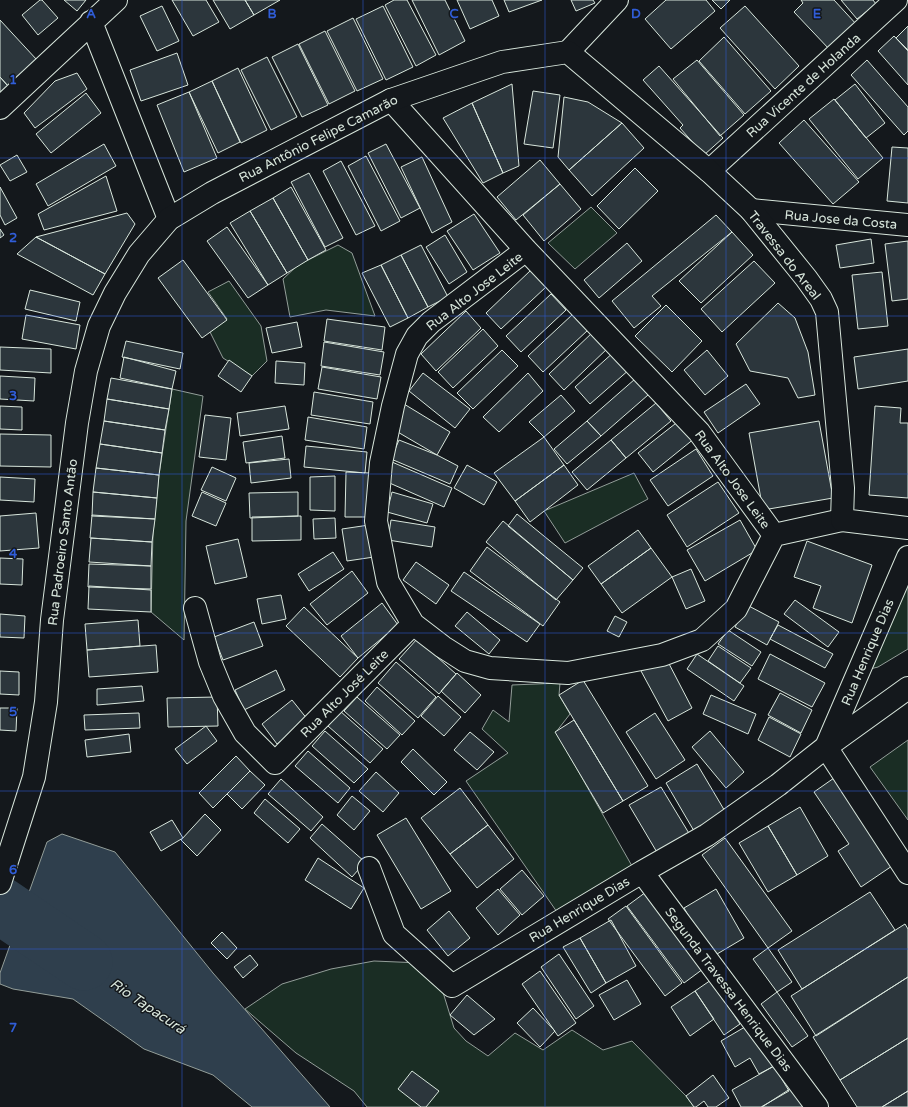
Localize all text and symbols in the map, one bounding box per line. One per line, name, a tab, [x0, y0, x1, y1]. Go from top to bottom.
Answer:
text: A	[86, 6, 96, 22]
text: B	[267, 6, 277, 22]
text: C	[449, 6, 459, 22]
text: D	[631, 6, 641, 22]
text: E	[813, 6, 821, 22]
street label: Rua Vicente de Holanda	[743, 30, 864, 141]
text: 1	[9, 72, 17, 88]
street label: Rua Antônio Felipe Camarão	[236, 92, 401, 186]
street label: Rua Jose da Costa	[784, 207, 898, 233]
street label: Travessa do Areal	[745, 208, 824, 303]
text: 2	[9, 230, 17, 246]
street label: Rua Alto Jose Leite	[423, 249, 526, 334]
text: 3	[9, 388, 17, 404]
street label: Rua Alto Jose Leite	[691, 427, 773, 532]
street label: Rua Padroeiro Santo Antão	[45, 458, 81, 626]
text: 4	[9, 546, 18, 562]
street label: Rua Henrique Dias	[838, 597, 898, 708]
street label: Rua Alto José Leite	[297, 646, 392, 741]
text: 5	[9, 704, 17, 720]
text: 6	[9, 862, 17, 878]
street label: Rua Henrique Dias	[526, 874, 633, 946]
street label: Segunda Travessa Henrique Dias	[661, 904, 795, 1075]
water label: Rio Tapacurá	[107, 975, 189, 1038]
text: 7	[9, 1020, 17, 1036]

